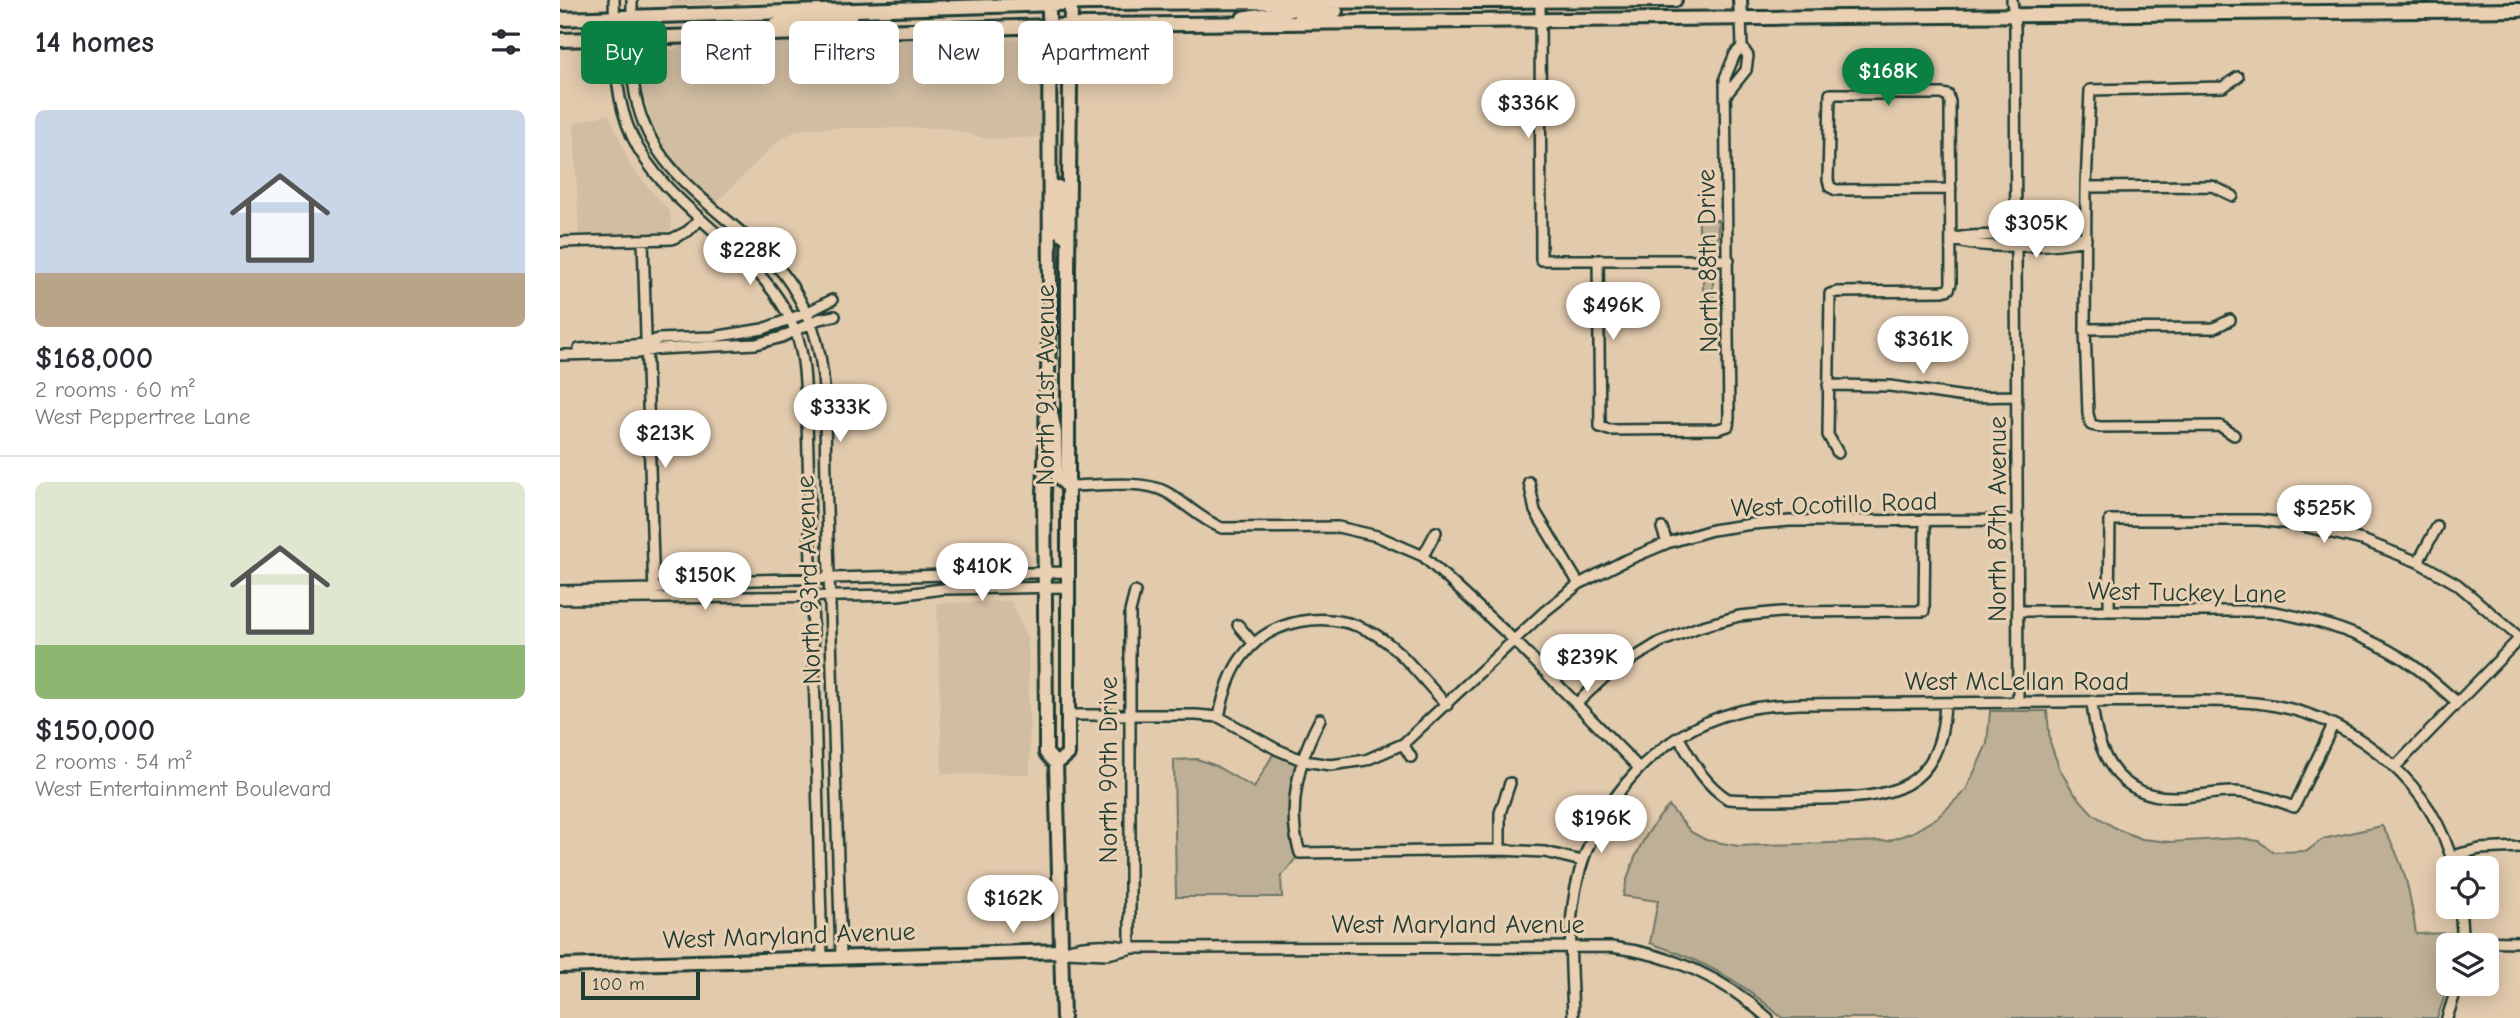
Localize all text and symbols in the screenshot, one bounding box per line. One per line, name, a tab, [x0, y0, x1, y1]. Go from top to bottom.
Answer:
chip: Buy	[581, 21, 667, 84]
chip: Rent	[681, 21, 775, 84]
chip: Filters	[789, 21, 899, 84]
chip: New	[913, 21, 1004, 84]
chip: Apartment	[1018, 21, 1173, 84]
icon: filters	[487, 23, 525, 61]
text: 14 homes	[35, 25, 154, 60]
pin: $168K	[1839, 48, 1937, 108]
text: $168K	[1858, 57, 1918, 84]
pin: $336K	[1479, 80, 1577, 140]
text: $336K	[1497, 89, 1559, 116]
icon: home	[217, 155, 343, 281]
street label: North 88th Drive	[1691, 169, 1725, 353]
pin: $305K	[1987, 201, 2085, 260]
text: $305K	[2004, 209, 2068, 236]
pin: $228K	[701, 228, 799, 287]
text: $228K	[719, 236, 781, 263]
pin: $496K	[1564, 282, 1662, 342]
street label: North 91st Avenue	[1031, 284, 1061, 486]
text: $496K	[1582, 291, 1644, 318]
pin: $361K	[1874, 316, 1972, 376]
text: $361K	[1893, 325, 1953, 352]
text: $168,000	[35, 341, 153, 376]
text: 2 rooms · 60 m²	[35, 376, 195, 403]
pin: $333K	[791, 384, 889, 444]
text: $333K	[810, 393, 870, 420]
text: West Peppertree Lane	[35, 403, 250, 430]
pin: $213K	[616, 410, 714, 470]
street label: North 87th Avenue	[1983, 416, 2013, 622]
text: $213K	[636, 419, 694, 446]
street label: North 93rd Avenue	[790, 475, 828, 685]
street label: West Ocotillo Road	[1730, 486, 1938, 524]
pin: $525K	[2275, 486, 2373, 545]
text: $525K	[2293, 494, 2355, 521]
icon: home	[217, 527, 343, 653]
pin: $410K	[933, 544, 1031, 603]
pin: $150K	[656, 552, 754, 612]
text: $410K	[952, 552, 1012, 579]
text: $150K	[674, 561, 736, 588]
street label: West Tuckey Lane	[2087, 576, 2287, 610]
pin: $239K	[1538, 634, 1636, 694]
text: $239K	[1556, 643, 1618, 670]
street label: West McLellan Road	[1905, 667, 2129, 697]
street label: North 90th Drive	[1094, 677, 1124, 863]
text: $150,000	[35, 713, 155, 748]
text: 2 rooms · 54 m²	[35, 748, 192, 775]
text: West Entertainment Boulevard	[35, 775, 332, 802]
pin: $196K	[1552, 796, 1650, 855]
text: $196K	[1571, 804, 1631, 831]
map controls	[2436, 856, 2499, 996]
button: locate	[2436, 856, 2499, 919]
pin: $162K	[964, 876, 1062, 935]
text: $162K	[983, 884, 1043, 911]
street label: West Maryland Avenue	[1331, 910, 1585, 940]
street label: West Maryland Avenue	[662, 917, 916, 955]
button: layers	[2436, 933, 2499, 996]
scale bar	[581, 969, 700, 1001]
text: 100 m	[592, 973, 645, 995]

